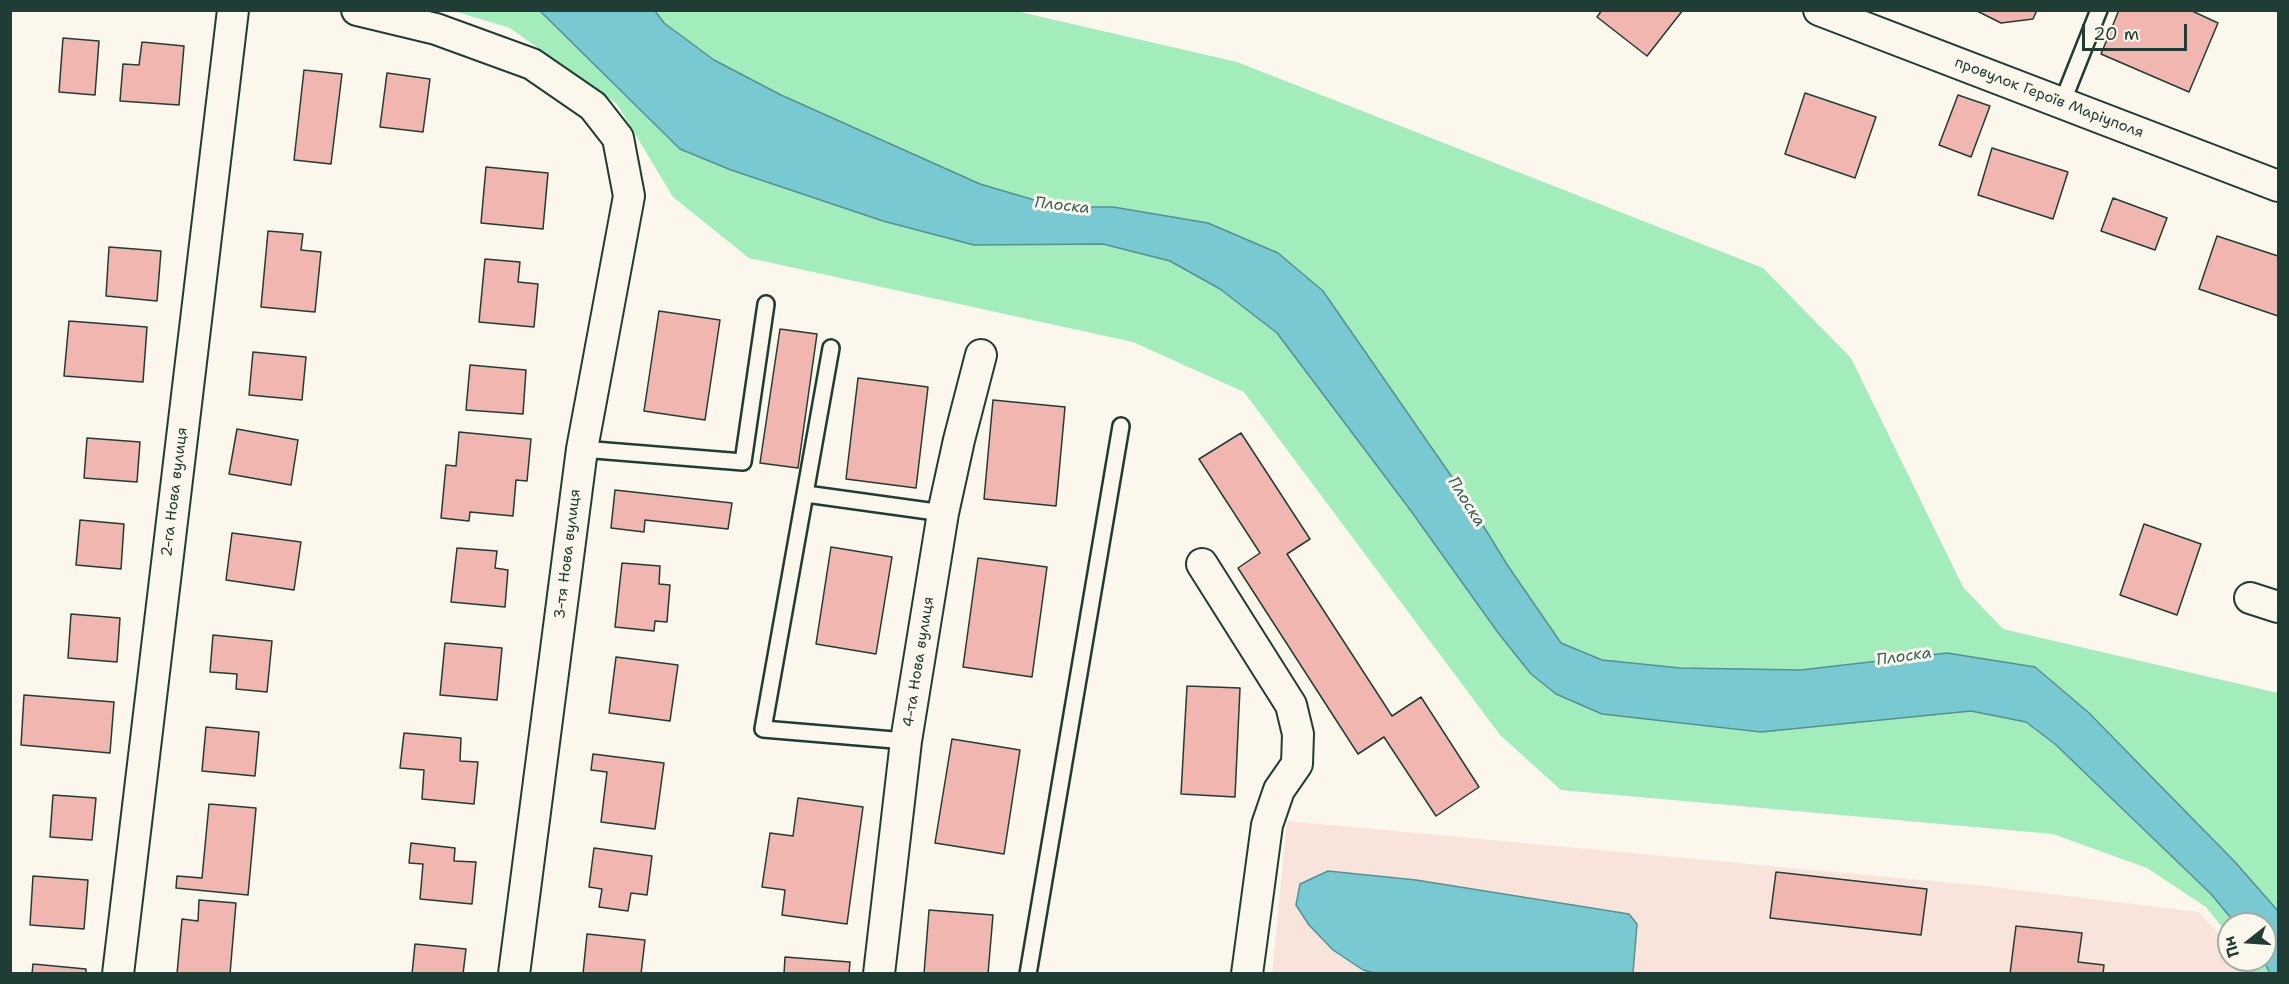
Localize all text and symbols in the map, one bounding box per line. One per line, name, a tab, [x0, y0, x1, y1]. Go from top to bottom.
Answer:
scale bar	[2085, 12, 2190, 50]
text: 20 m	[2093, 22, 2139, 46]
street label: провулок Героїв Маріуполя	[1952, 54, 2146, 142]
water label: Плоска	[1033, 194, 1091, 218]
street label: 2-га Нова вулиця	[158, 426, 192, 558]
water label: Плоска	[1443, 473, 1489, 531]
street label: 3-тя Нова вулиця	[551, 488, 585, 620]
street label: 4-та Нова вулиця	[900, 595, 938, 729]
water label: Плоска	[1875, 644, 1933, 670]
north arrow	[2217, 912, 2277, 972]
text: Пн	[2218, 934, 2244, 960]

